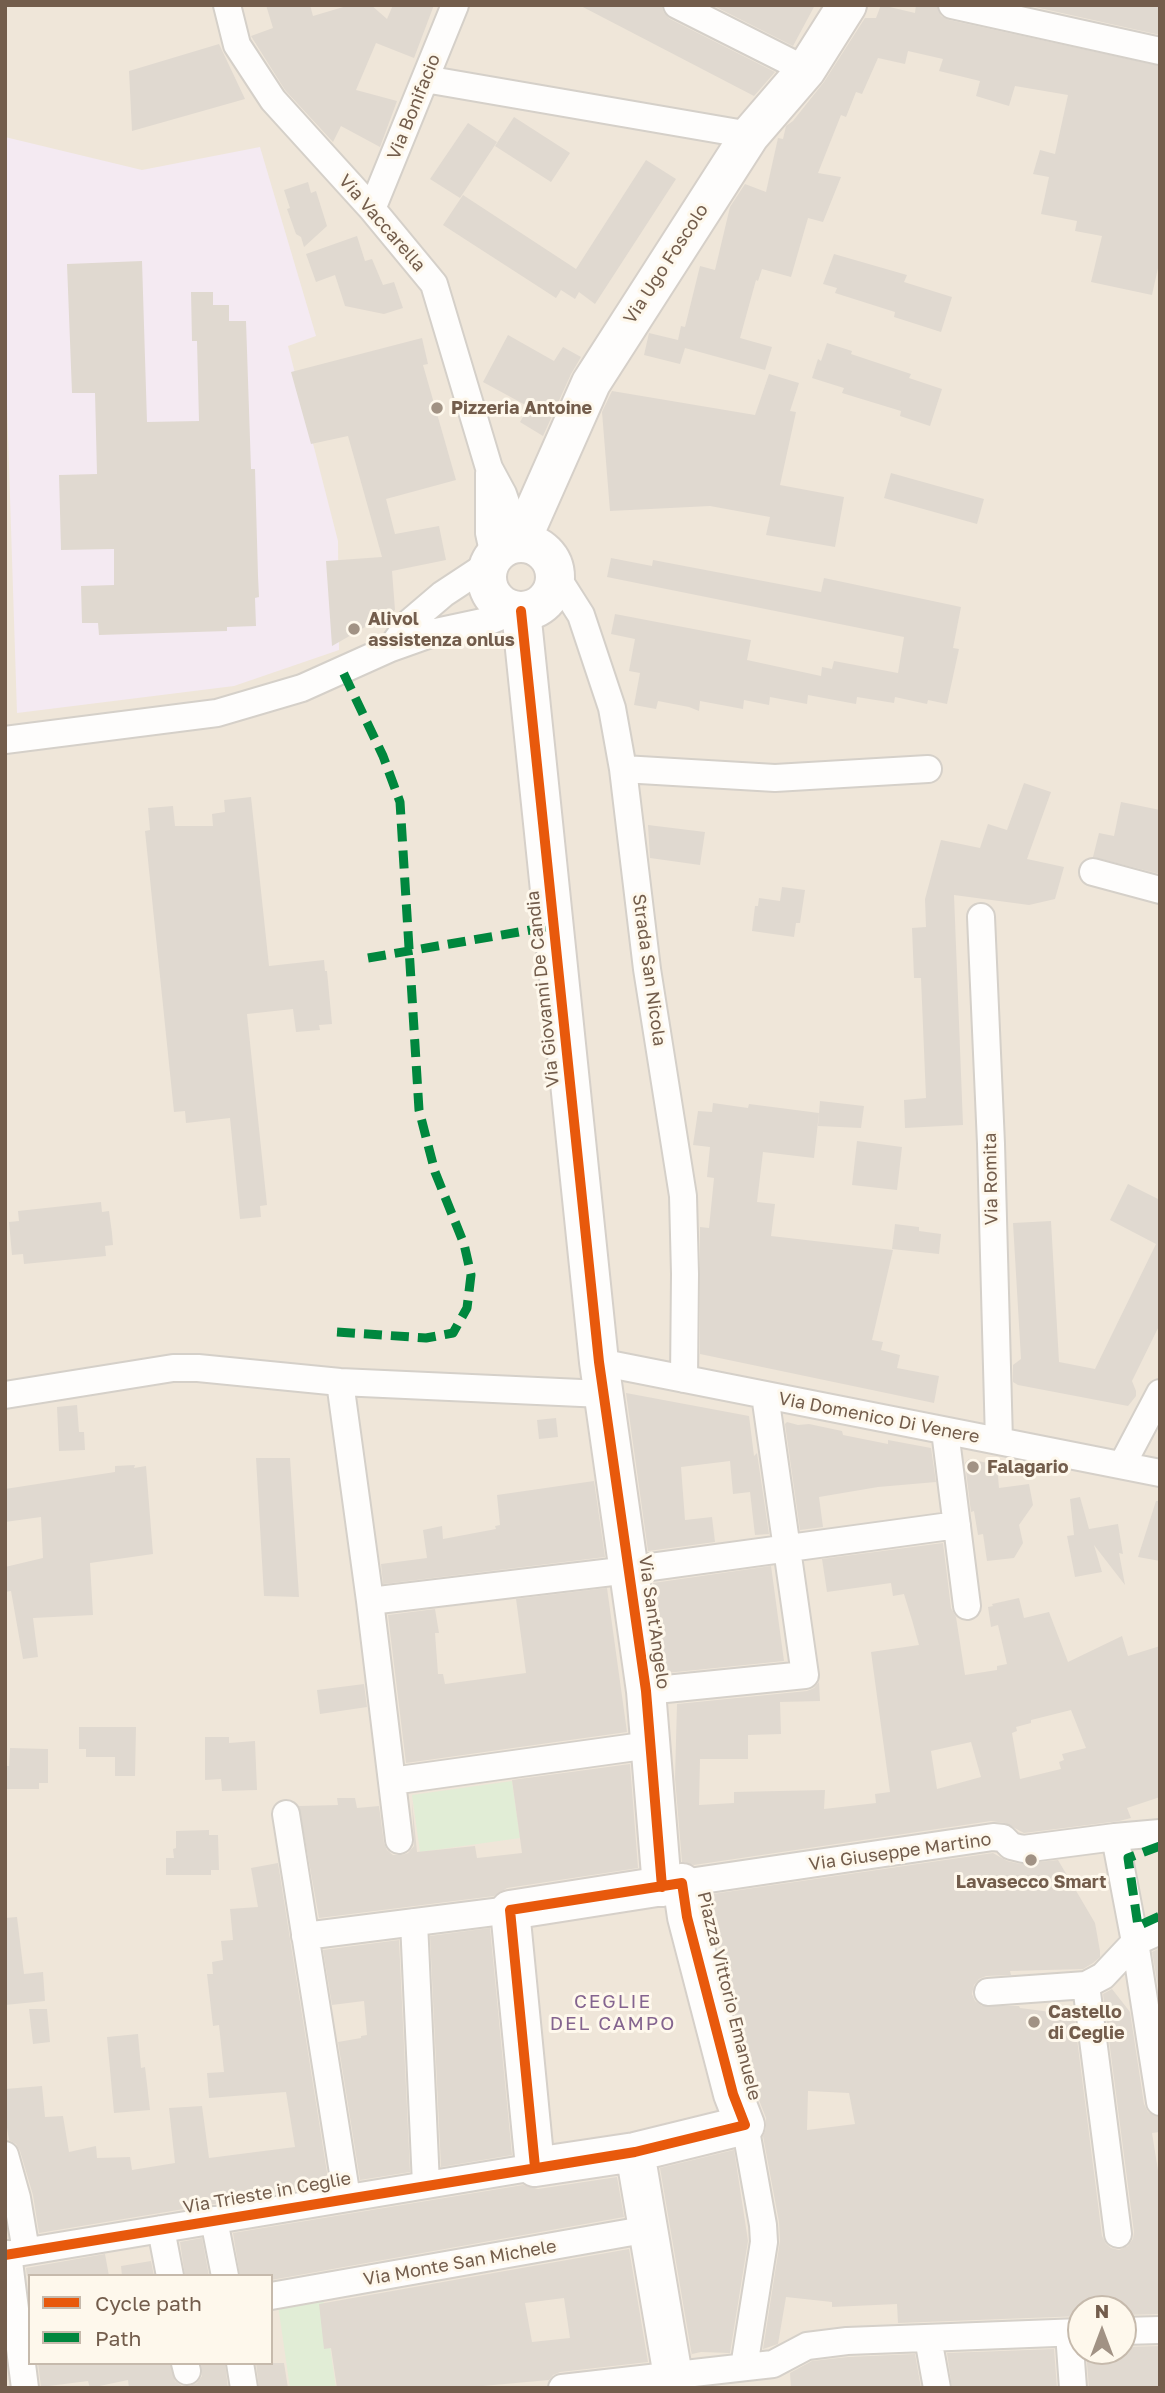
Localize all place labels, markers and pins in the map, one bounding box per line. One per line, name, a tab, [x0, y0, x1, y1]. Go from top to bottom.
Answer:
place label: Pizzeria Antoine	[451, 397, 592, 419]
marker: Pizzeria Antoine	[429, 400, 445, 416]
place label: Alivol assistenza onlus	[368, 608, 515, 650]
marker: Alivol assistenza onlus	[346, 621, 362, 637]
place label: Falagario	[987, 1456, 1069, 1478]
marker: Falagario	[965, 1459, 981, 1475]
marker: Lavasecco Smart	[1023, 1852, 1039, 1868]
place label: Lavasecco Smart	[956, 1871, 1106, 1893]
place label: Castello di Ceglie	[1048, 2001, 1125, 2044]
marker: Castello di Ceglie	[1026, 2014, 1042, 2030]

